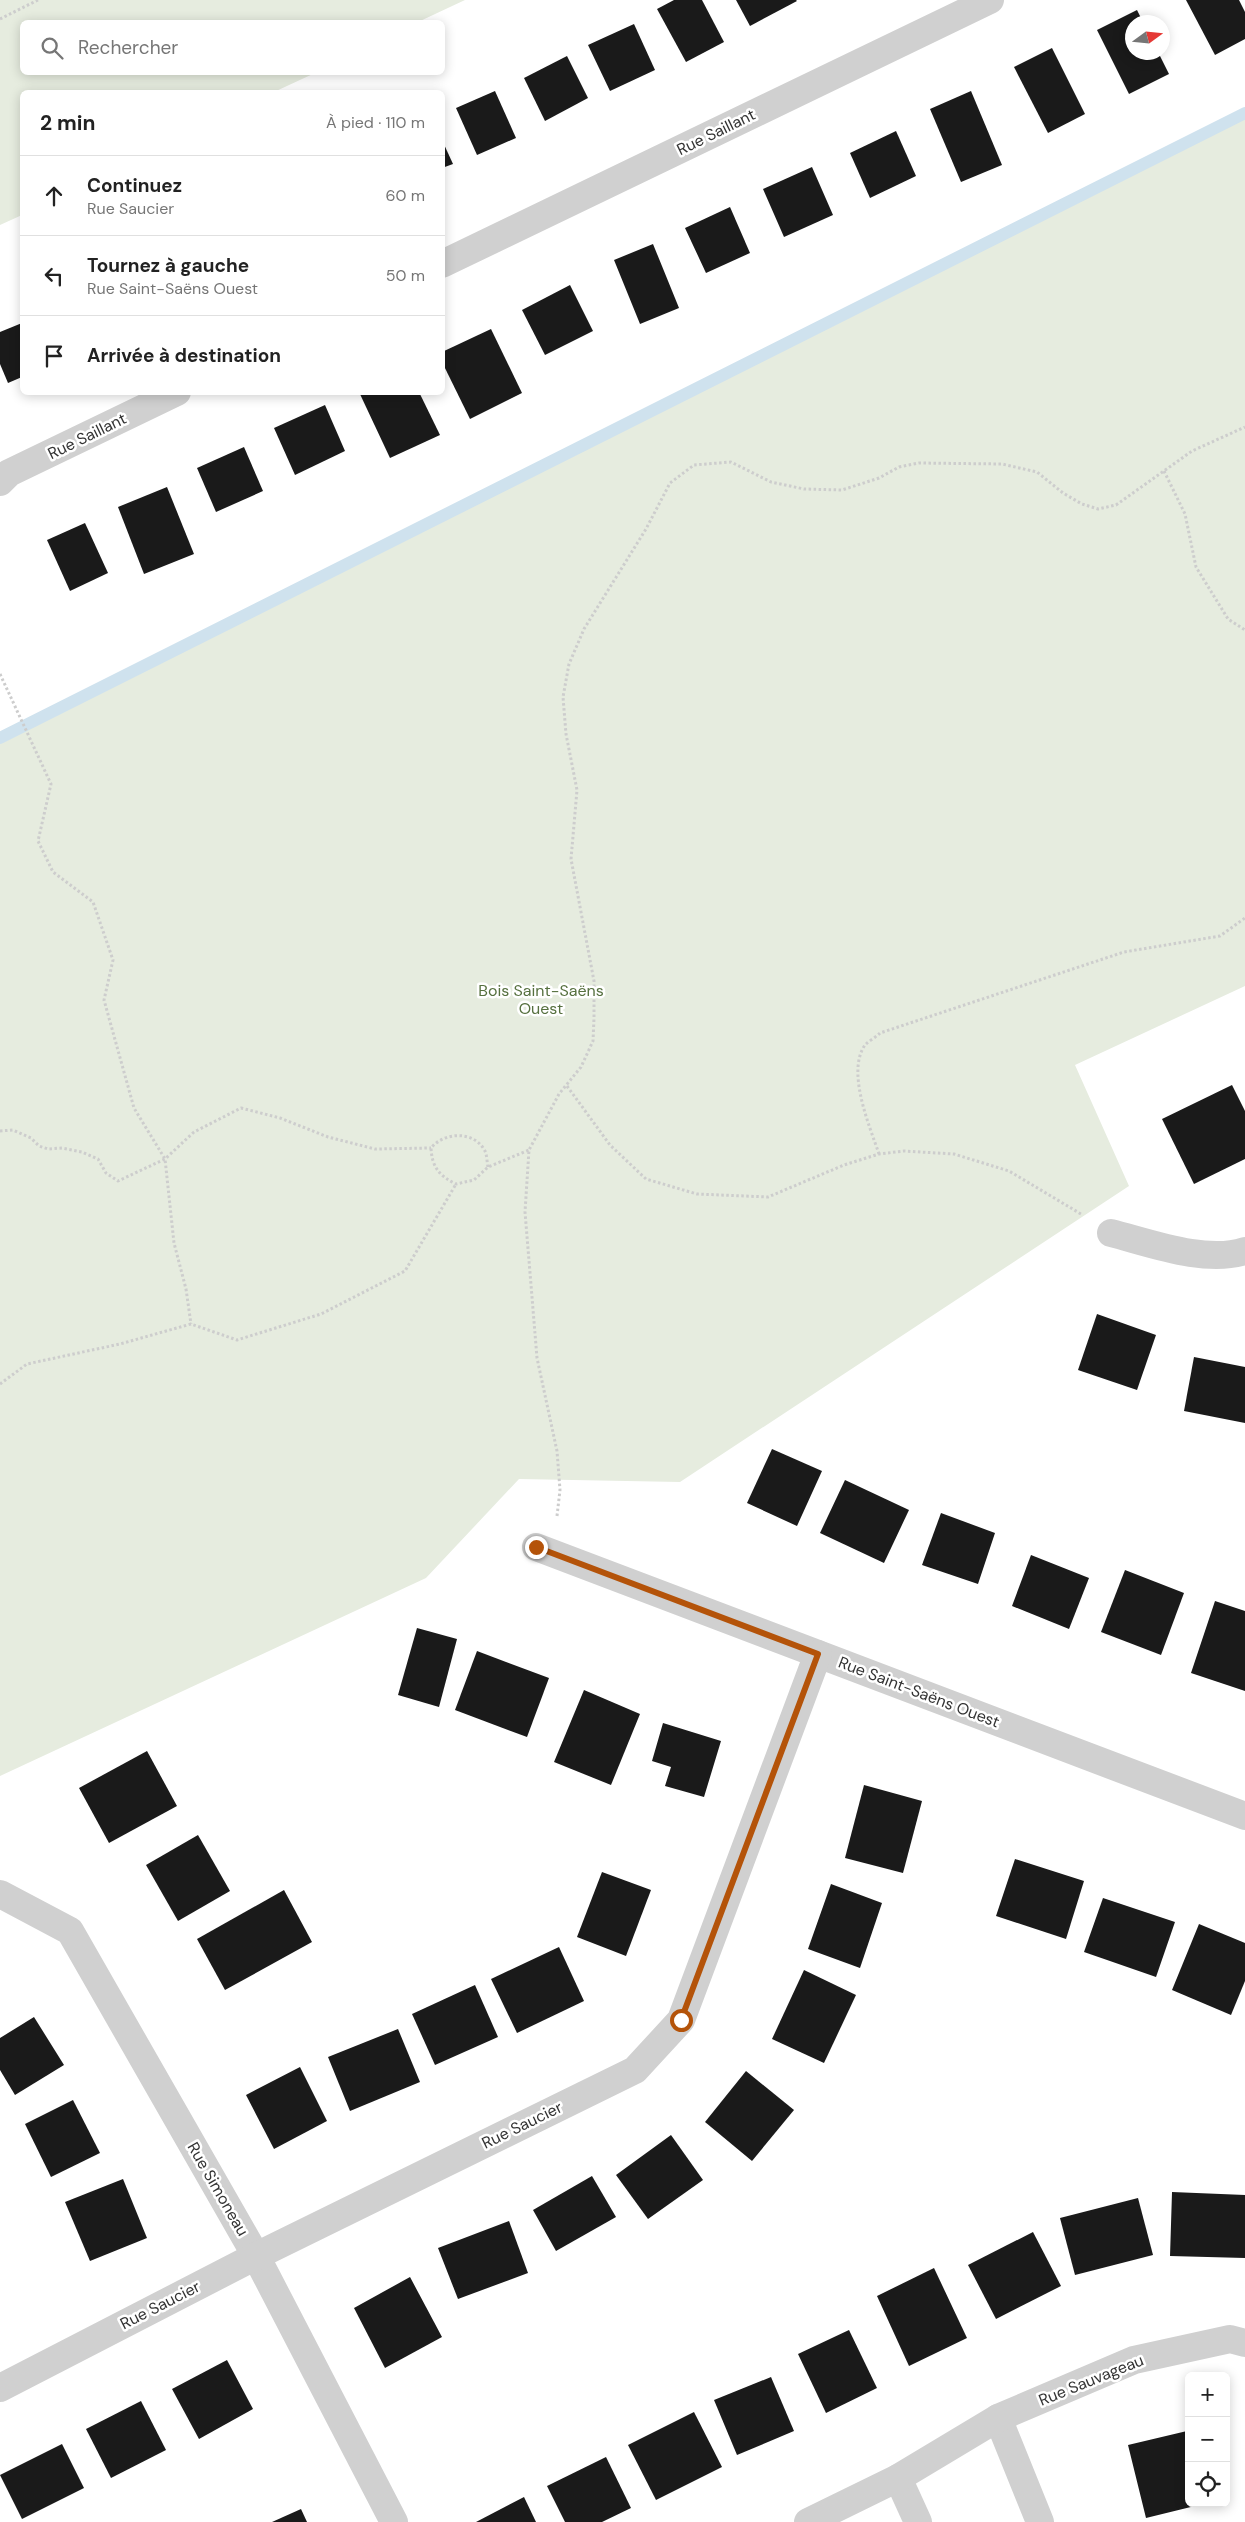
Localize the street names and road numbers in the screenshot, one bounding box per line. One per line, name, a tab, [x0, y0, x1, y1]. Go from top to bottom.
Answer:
street label: Rue Saillant	[673, 104, 759, 160]
street label: Rue Saillant	[44, 408, 130, 464]
street label: Rue Saint-Saëns Ouest	[835, 1652, 1003, 1732]
street label: Rue Saucier	[478, 2096, 566, 2154]
street label: Rue Simoneau	[183, 2138, 253, 2240]
street label: Rue Saucier	[116, 2276, 204, 2334]
street label: Rue Sauvageau	[1035, 2349, 1147, 2411]

